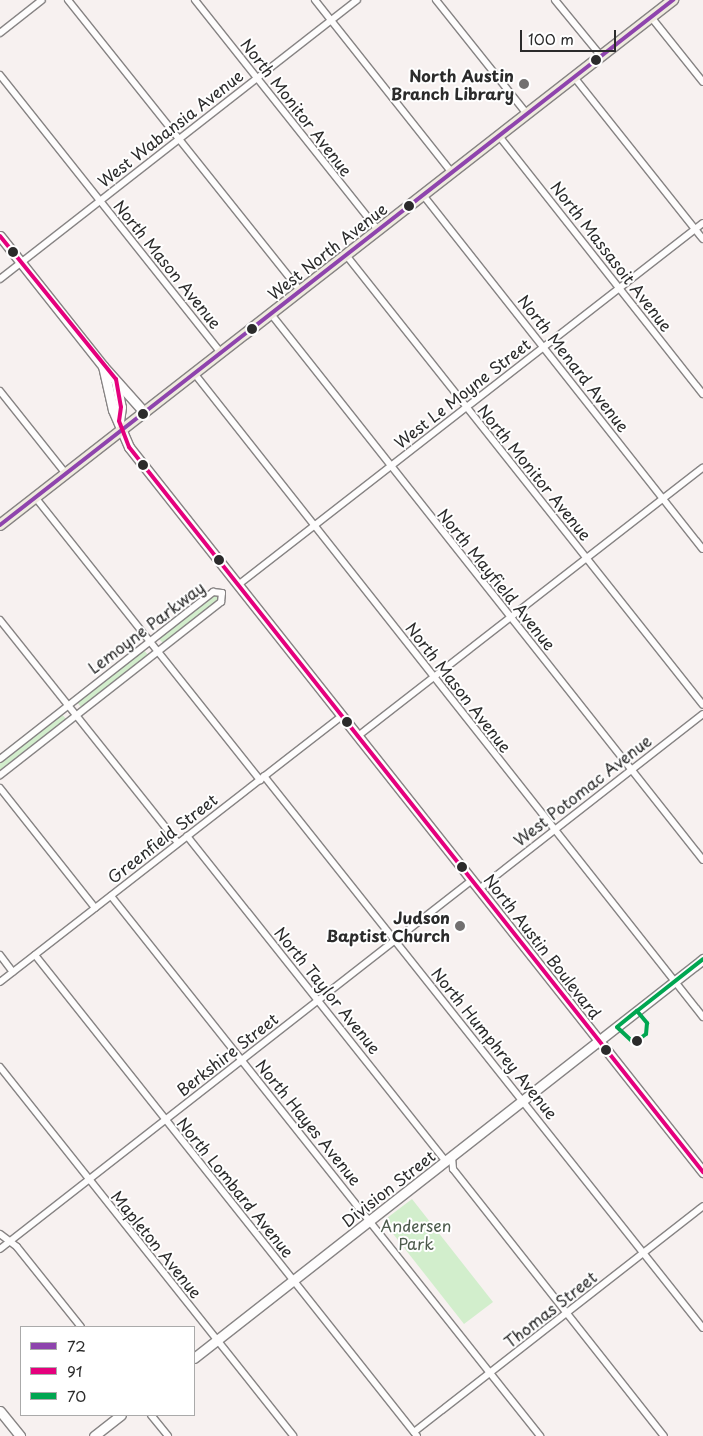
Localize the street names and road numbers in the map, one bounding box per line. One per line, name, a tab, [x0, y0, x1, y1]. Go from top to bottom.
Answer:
street label: North Monitor Avenue	[237, 34, 357, 180]
street label: West Wabansia Avenue	[93, 65, 247, 191]
street label: North Massasoit Avenue	[547, 177, 677, 335]
street label: North Mason Avenue	[110, 196, 226, 332]
street label: West North Avenue	[263, 198, 391, 304]
street label: North Menard Avenue	[514, 290, 634, 436]
street label: West Le Moyne Street	[389, 333, 535, 453]
street label: North Monitor Avenue	[474, 400, 596, 544]
street label: North Mayfield Avenue	[434, 504, 560, 654]
street label: Lemoyne Parkway	[84, 577, 208, 677]
street label: North Mason Avenue	[402, 618, 516, 756]
street label: West Potomac Avenue	[510, 731, 654, 849]
street label: Greenfield Street	[103, 789, 221, 887]
street label: North Austin Boulevard	[480, 869, 606, 1023]
street label: North Taylor Avenue	[271, 922, 385, 1058]
street label: North Humphrey Avenue	[428, 963, 562, 1123]
street label: Berkshire Street	[172, 1008, 282, 1100]
street label: North Hayes Avenue	[252, 1055, 366, 1189]
street label: North Lombard Avenue	[173, 1112, 299, 1262]
street label: Division Street	[338, 1146, 438, 1230]
street label: Mapleton Avenue	[108, 1187, 206, 1301]
street label: Thomas Street	[499, 1267, 601, 1351]

